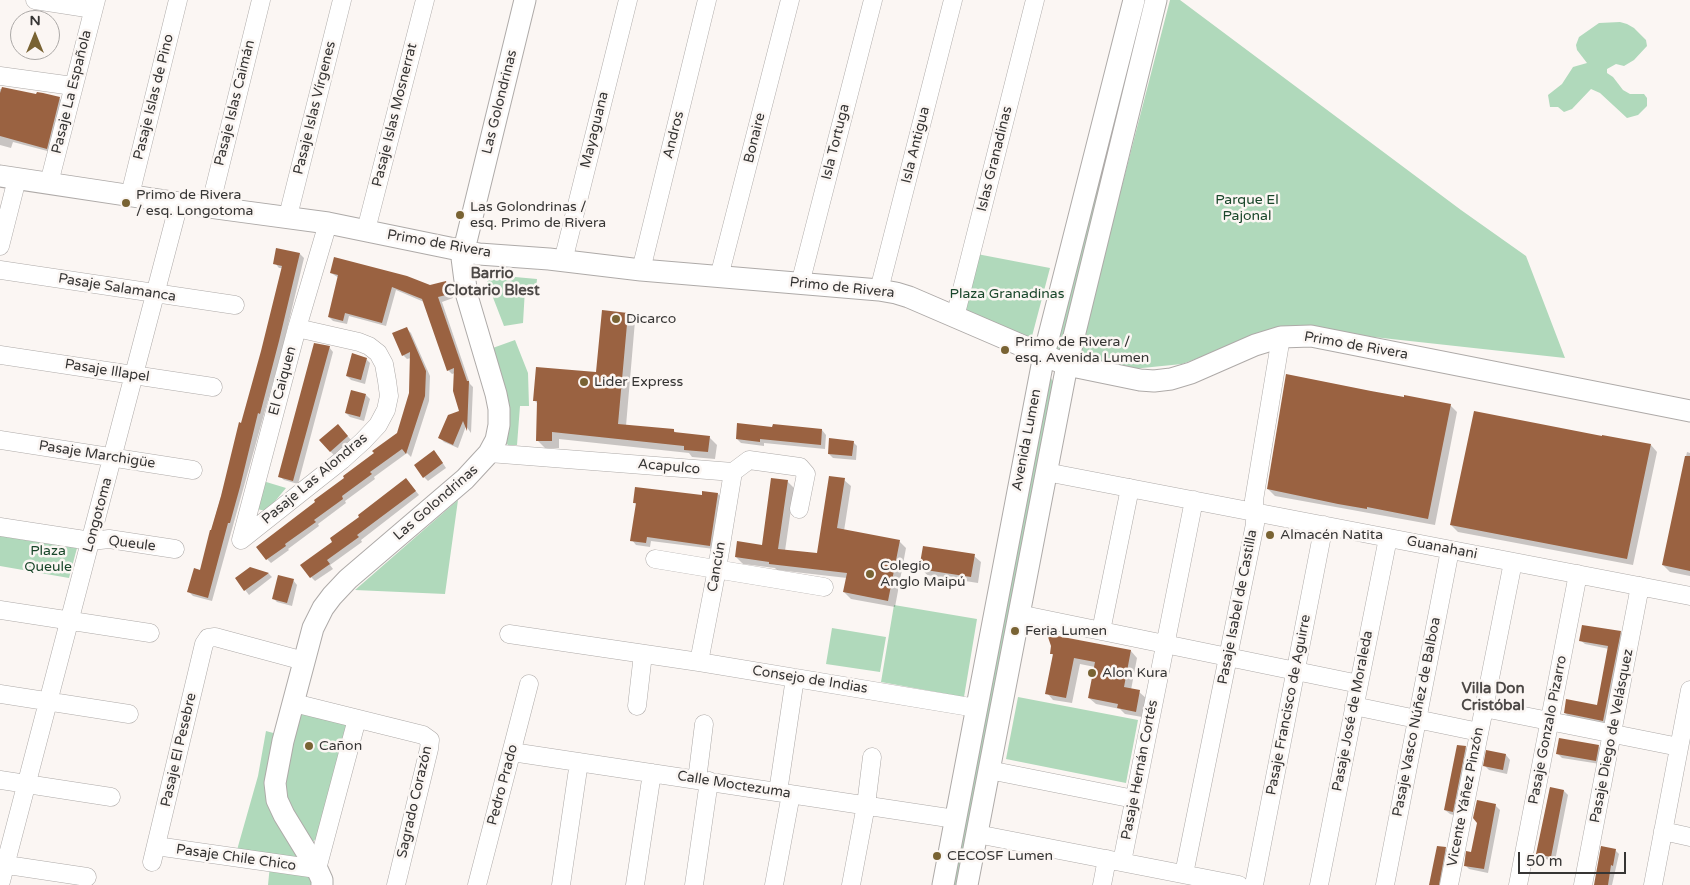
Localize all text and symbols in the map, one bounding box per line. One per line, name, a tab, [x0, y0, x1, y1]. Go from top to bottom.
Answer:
north arrow	[10, 10, 60, 60]
text: N	[29, 12, 41, 29]
street label: Pasaje La Española	[49, 28, 95, 156]
street label: Pasaje Islas de Pino	[130, 32, 178, 162]
street label: Pasaje Islas Caimán	[211, 38, 259, 168]
street label: Pasaje Islas Vírgenes	[290, 39, 340, 177]
street label: Pasaje Islas Mosnerrat	[369, 41, 421, 189]
street label: Las Golondrinas	[479, 48, 521, 156]
street label: Mayaguana	[577, 90, 613, 170]
street label: Isla Tortuga	[818, 102, 854, 182]
street label: Isla Antigua	[898, 105, 934, 185]
street label: Islas Granadinas	[974, 105, 1016, 213]
street label: Andros	[660, 110, 688, 160]
street label: Bonaire	[741, 111, 769, 165]
place label: Primo de Rivera / esq. Longotoma	[136, 187, 253, 220]
park label: Parque El Pajonal	[1215, 192, 1279, 224]
marker: Primo de Rivera / esq. Longotoma	[120, 197, 132, 209]
place label: Las Golondrinas / esq. Primo de Rivera	[470, 199, 606, 232]
marker: Las Golondrinas / esq. Primo de Rivera	[454, 209, 466, 221]
street label: Primo de Rivera	[386, 227, 492, 261]
district label: Barrio Clotario Blest	[444, 265, 540, 300]
street label: Pasaje Salamanca	[57, 270, 177, 306]
street label: Primo de Rivera	[789, 274, 895, 302]
park label: Plaza Granadinas	[950, 286, 1064, 302]
place label: Dicarco	[626, 311, 676, 327]
marker: Dicarco	[610, 313, 622, 325]
street label: Primo de Rivera	[1303, 329, 1409, 363]
place label: Primo de Rivera / esq. Avenida Lumen	[1015, 334, 1149, 367]
marker: Primo de Rivera / esq. Avenida Lumen	[999, 344, 1011, 356]
street label: El Caiquen	[266, 345, 300, 417]
street label: Pasaje Illapel	[63, 356, 151, 386]
place label: Lider Express	[594, 374, 683, 390]
marker: Lider Express	[578, 376, 590, 388]
street label: Avenida Lumen	[1009, 388, 1045, 492]
street label: Pasaje Las Alondras	[259, 430, 371, 528]
street label: Pasaje Marchigüe	[37, 437, 157, 473]
street label: Acapulco	[637, 456, 701, 478]
street label: Las Golondrinas	[390, 462, 482, 544]
street label: Longotoma	[80, 476, 116, 554]
place label: Almacén Natita	[1280, 527, 1383, 543]
street label: Pasaje Isabel de Castilla	[1215, 528, 1261, 686]
marker: Almacén Natita	[1264, 529, 1276, 541]
street label: Queule	[107, 533, 157, 555]
street label: Guanahani	[1405, 533, 1479, 563]
street label: Cancún	[704, 541, 730, 593]
park label: Plaza Queule	[24, 543, 72, 576]
place label: Colegio Anglo Maipú	[880, 558, 966, 590]
marker: Colegio Anglo Maipú	[864, 568, 876, 580]
street label: Pasaje Francisco de Aguirre	[1263, 613, 1315, 797]
street label: Pasaje Vasco Núñez de Balboa	[1389, 616, 1445, 818]
place label: Feria Lumen	[1025, 623, 1107, 639]
marker: Feria Lumen	[1009, 625, 1021, 637]
street label: Pasaje José de Moraleda	[1329, 629, 1377, 793]
street label: Pasaje Diego de Velásquez	[1587, 648, 1637, 824]
street label: Pasaje Gonzalo Pizarro	[1525, 654, 1571, 806]
street label: Consejo de Indias	[751, 663, 869, 697]
place label: Alon Kura	[1102, 665, 1168, 681]
marker: Alon Kura	[1086, 667, 1098, 679]
district label: Villa Don Cristóbal	[1461, 680, 1525, 715]
street label: Pasaje El Pesebre	[158, 691, 200, 809]
street label: Pasaje Hernán Cortés	[1118, 699, 1162, 841]
street label: Vicente Yáñez Pinzón	[1444, 726, 1488, 868]
place label: Cañon	[319, 738, 362, 754]
marker: Cañon	[303, 740, 315, 752]
street label: Pedro Prado	[484, 743, 522, 827]
street label: Sagrado Corazón	[394, 744, 436, 860]
street label: Calle Moctezuma	[676, 768, 792, 802]
street label: Pasaje Chile Chico	[175, 841, 297, 875]
scale bar	[1520, 842, 1628, 874]
place label: CECOSF Lumen	[947, 848, 1053, 864]
marker: CECOSF Lumen	[931, 850, 943, 862]
text: 50 m	[1526, 852, 1563, 870]

